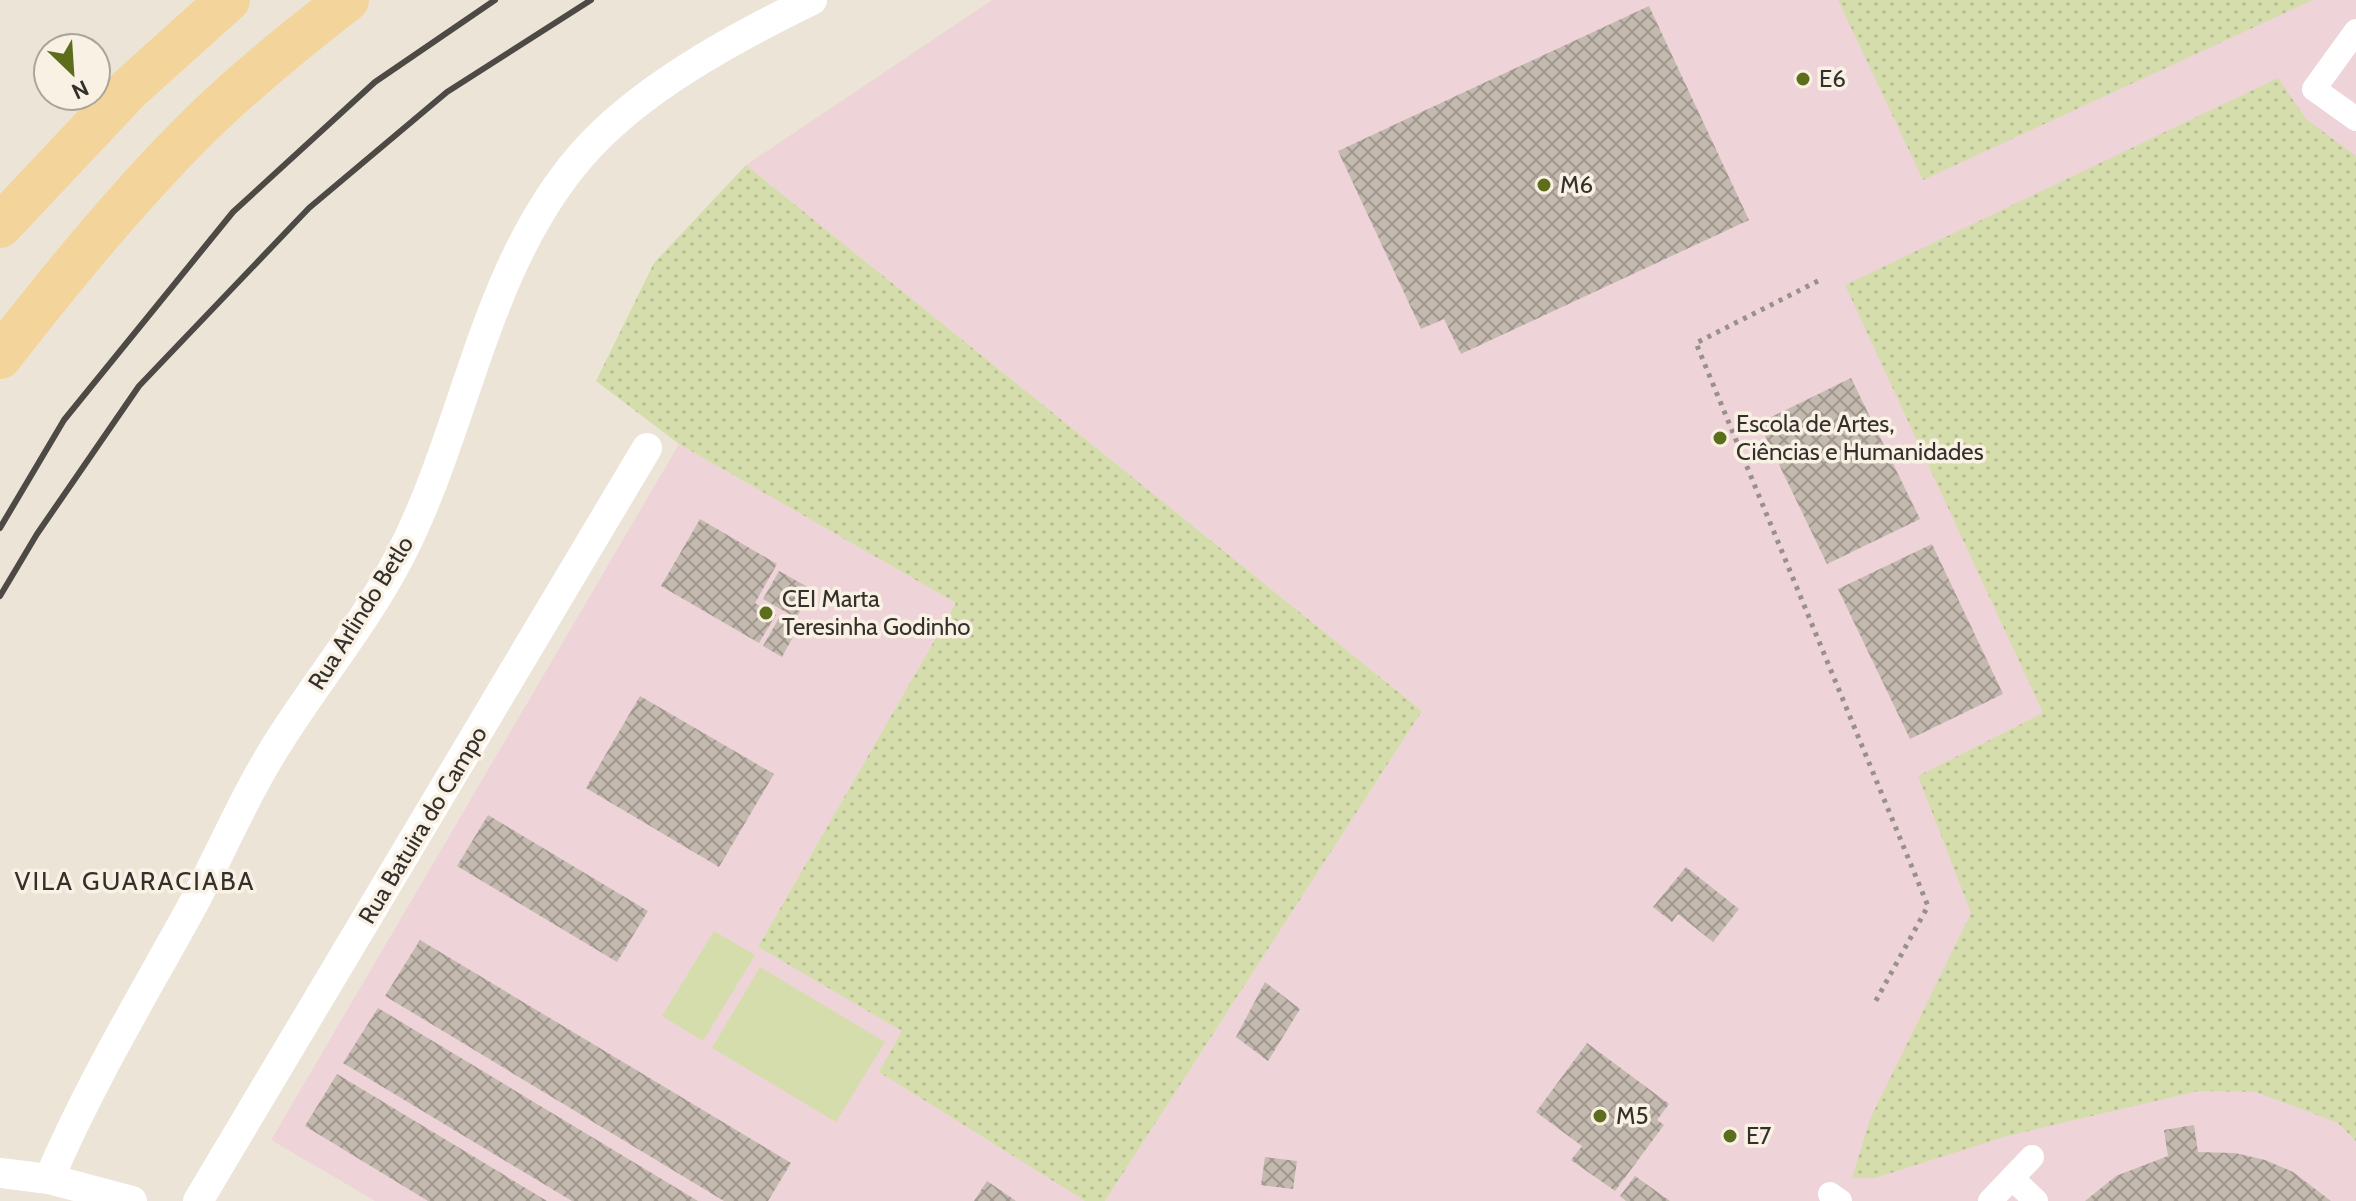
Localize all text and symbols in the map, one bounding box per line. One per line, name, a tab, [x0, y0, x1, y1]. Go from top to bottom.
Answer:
north arrow	[32, 32, 112, 112]
place label: E6	[1819, 64, 1846, 93]
marker: E6	[1794, 70, 1812, 88]
text: N	[67, 74, 93, 105]
place label: M6	[1560, 170, 1593, 199]
marker: M6	[1535, 176, 1553, 194]
place label: Escola de Artes, Ciências e Humanidades	[1736, 409, 1984, 466]
marker: Escola de Artes, Ciências e Humanidades	[1711, 429, 1729, 447]
street label: Rua Arlindo Betlo	[302, 531, 419, 695]
place label: CEI Marta Teresinha Godinho	[782, 584, 970, 641]
marker: CEI Marta Teresinha Godinho	[757, 604, 775, 622]
street label: Rua Batuira do Campo	[352, 721, 493, 929]
district label: VILA GUARACIABA	[15, 865, 255, 897]
place label: M5	[1616, 1101, 1648, 1130]
marker: M5	[1591, 1107, 1609, 1125]
place label: E7	[1746, 1121, 1771, 1150]
marker: E7	[1721, 1127, 1739, 1145]

